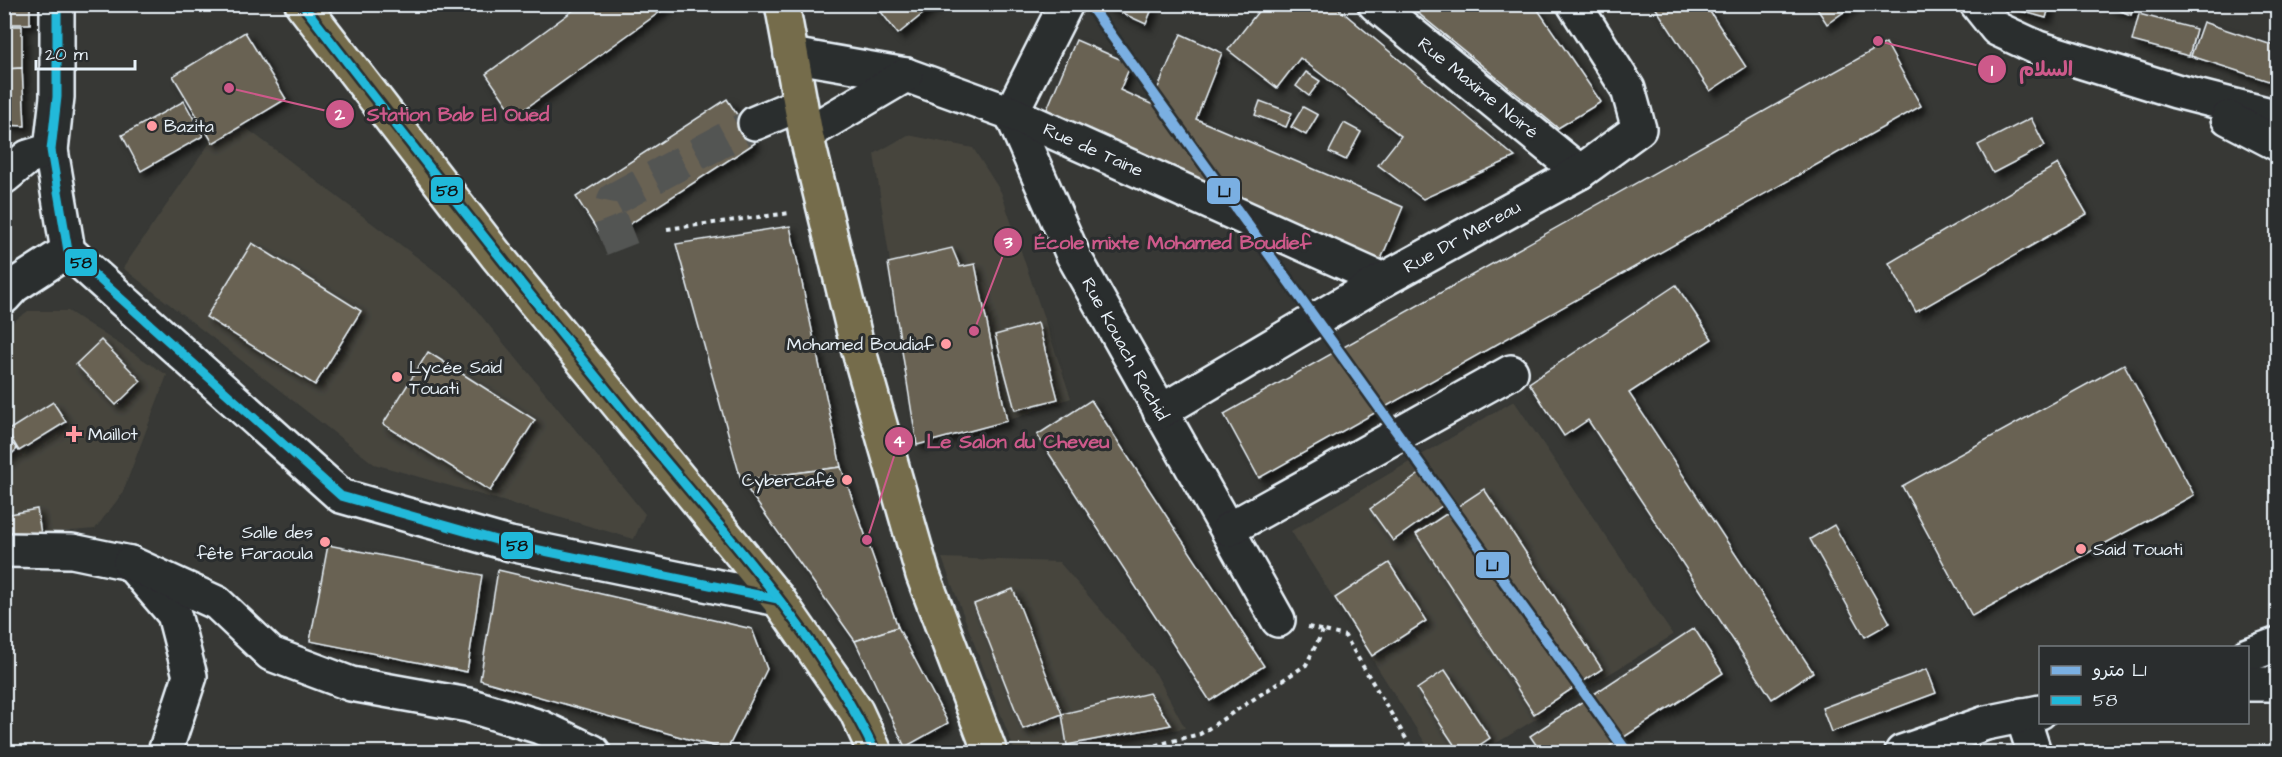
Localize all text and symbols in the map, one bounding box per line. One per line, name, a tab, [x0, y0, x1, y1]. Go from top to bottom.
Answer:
street label: Rue Maxime Noiré	[1412, 31, 1544, 145]
scale bar	[36, 33, 135, 71]
text: 20 m	[45, 42, 88, 67]
callout: السلام	[1977, 50, 2085, 88]
text: السلام	[2019, 56, 2073, 84]
text: 1	[1991, 58, 1994, 83]
callout: Station Bab El Oued	[325, 95, 561, 133]
text: Station Bab El Oued	[366, 101, 550, 129]
text: 2	[334, 102, 346, 127]
place label: Bazita	[164, 114, 214, 139]
street label: Rue de Taine	[1039, 117, 1147, 183]
marker: Bazita	[145, 119, 159, 133]
line badge: 58	[430, 176, 464, 204]
line badge: L1	[1206, 177, 1241, 205]
text: 58	[436, 180, 458, 202]
text: L1	[1217, 181, 1232, 203]
street label: Rue Dr Mereau	[1399, 194, 1525, 280]
callout: École mixte Mohamed Boudief	[993, 223, 1323, 261]
text: École mixte Mohamed Boudief	[1035, 229, 1313, 257]
text: 3	[1002, 230, 1013, 255]
line badge: 58	[64, 248, 98, 277]
text: 58	[70, 252, 92, 274]
street label: Rue Kouach Rachid	[1075, 273, 1175, 425]
place label: Mohamed Boudiaf	[787, 332, 934, 357]
marker: Mohamed Boudiaf	[939, 337, 953, 351]
place label: Lycée Said Touati	[409, 355, 502, 401]
marker: Lycée Said Touati	[390, 370, 404, 384]
place label: Maillot	[88, 422, 139, 447]
callout: Le Salon du Cheveu	[884, 422, 1121, 460]
marker: Maillot	[65, 425, 83, 443]
text: Le Salon du Cheveu	[927, 428, 1109, 456]
text: 4	[893, 429, 906, 454]
place label: Cybercafé	[742, 468, 835, 494]
marker: Cybercafé	[840, 473, 854, 487]
place label: Salle des fête Faraoula	[196, 520, 313, 566]
line badge: 58	[500, 531, 534, 560]
marker: Salle des fête Faraoula	[318, 535, 332, 549]
text: 58	[506, 535, 528, 557]
place label: Said Touati	[2093, 537, 2183, 562]
marker: Said Touati	[2074, 542, 2088, 556]
line badge: L1	[1475, 551, 1510, 579]
text: L1	[1485, 555, 1500, 577]
legend	[2039, 646, 2249, 724]
text: مترو L1	[2091, 658, 2147, 683]
text: 58	[2093, 688, 2118, 713]

